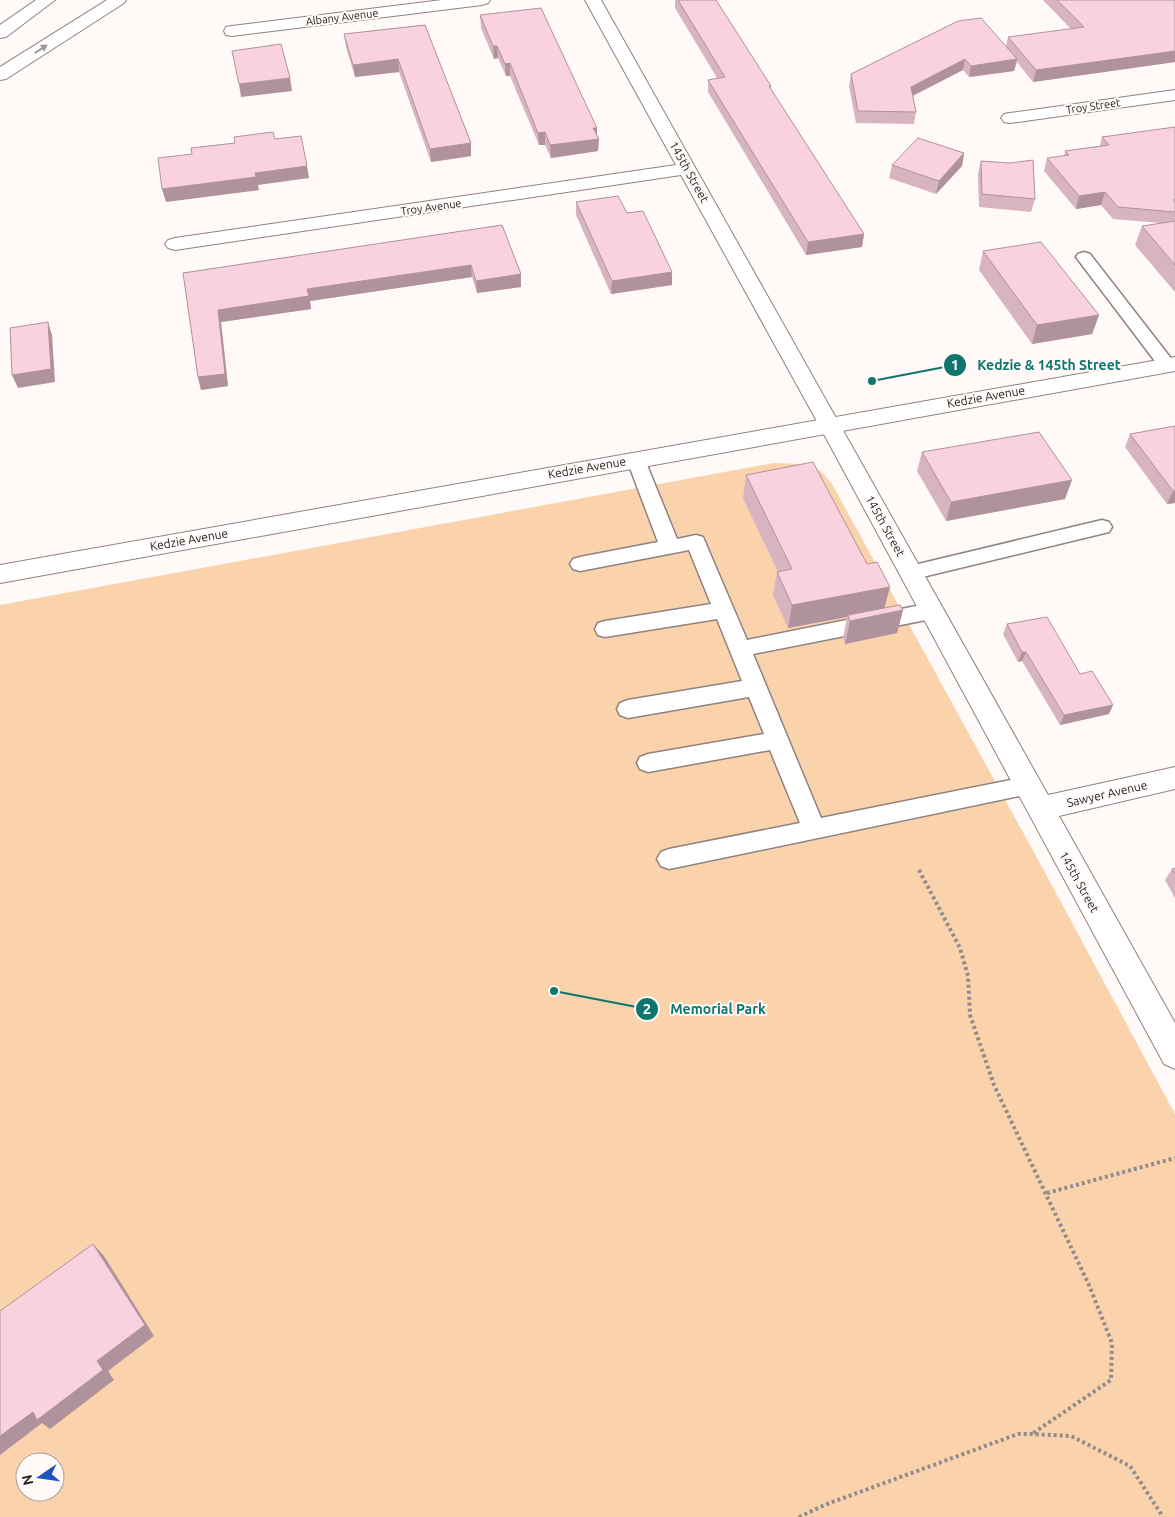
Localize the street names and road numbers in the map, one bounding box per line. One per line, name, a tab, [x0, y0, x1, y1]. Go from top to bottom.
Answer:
street label: Albany Avenue	[305, 7, 379, 27]
street label: Troy Street	[1065, 96, 1122, 116]
street label: 145th Street	[667, 139, 712, 205]
street label: Troy Avenue	[400, 197, 462, 217]
street label: Kedzie Avenue	[946, 383, 1026, 410]
street label: Kedzie Avenue	[547, 454, 627, 481]
street label: 145th Street	[863, 493, 908, 559]
street label: Kedzie Avenue	[149, 526, 229, 553]
street label: Sawyer Avenue	[1065, 778, 1148, 809]
street label: 145th Street	[1057, 849, 1102, 915]

